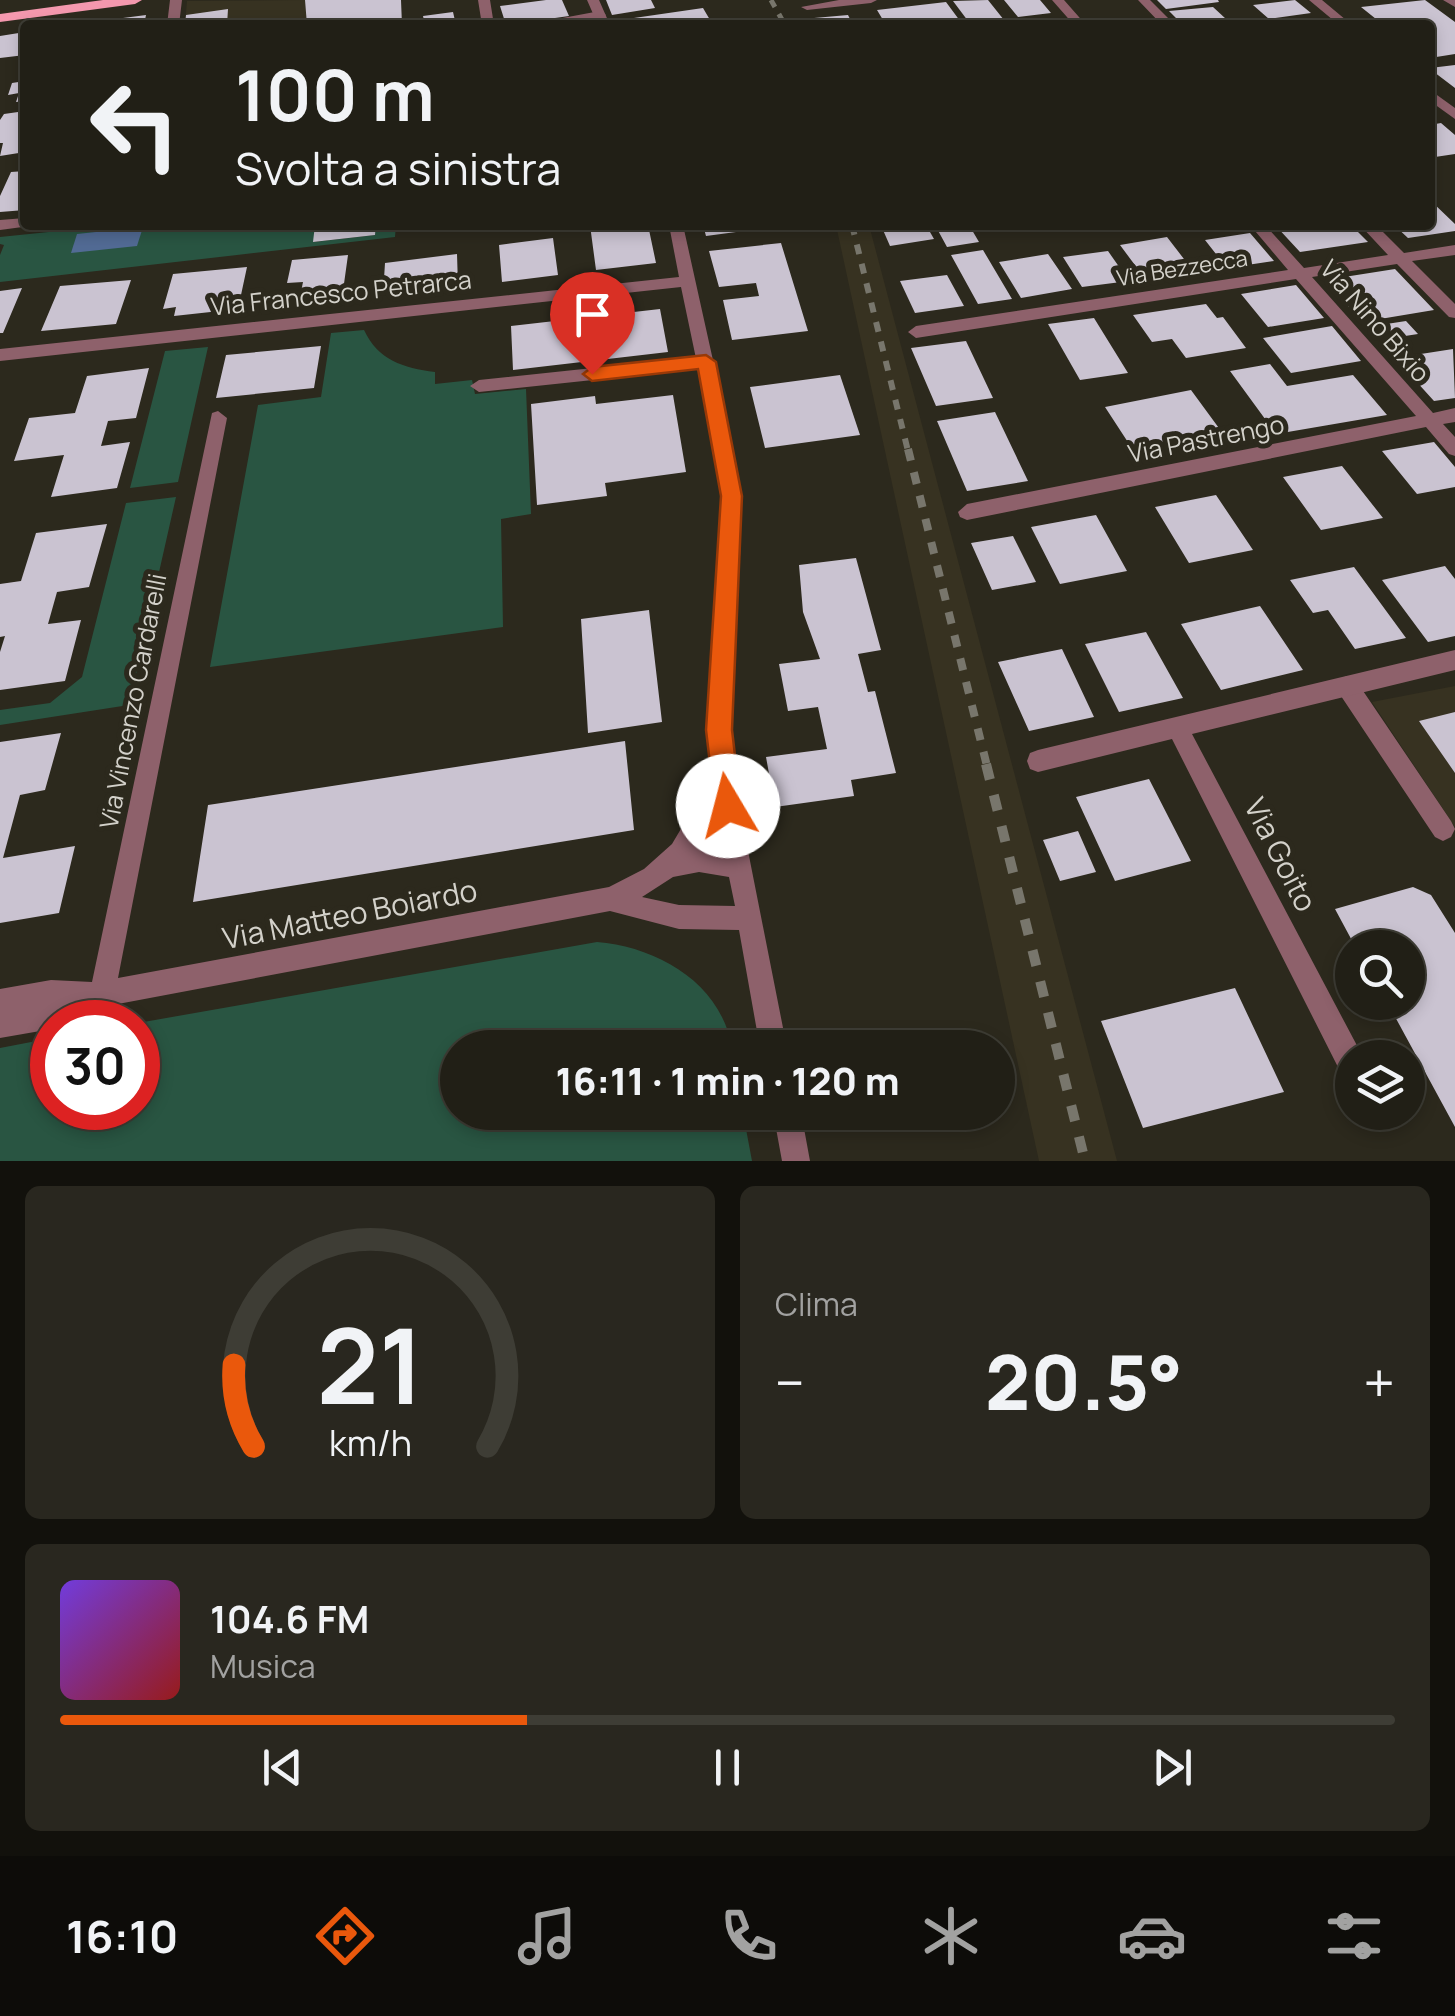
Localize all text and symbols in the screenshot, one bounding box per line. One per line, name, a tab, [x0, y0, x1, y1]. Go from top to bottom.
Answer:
text: 100 m	[235, 46, 435, 142]
icon: left	[70, 60, 200, 190]
text: Svolta a sinistra	[235, 137, 561, 199]
street label: Via Bezzecca	[1114, 243, 1250, 293]
street label: Via Nino Bixio	[1312, 252, 1438, 389]
street label: Via Francesco Petrarca	[209, 261, 473, 324]
pin	[550, 272, 635, 375]
icon: arrive	[565, 287, 620, 342]
street label: Via Pastrengo	[1125, 406, 1287, 471]
street label: Via Vincenzo Cardarelli	[91, 570, 174, 831]
position arrow	[676, 754, 780, 858]
street label: Via Goito	[1235, 791, 1327, 918]
street label: Via Matteo Boiardo	[219, 869, 480, 958]
map controls	[1335, 930, 1425, 1130]
button: search	[1335, 930, 1425, 1020]
speed limit sign: 30	[30, 1000, 160, 1130]
button: layers	[1335, 1040, 1425, 1130]
text: 16:11 · 1 min · 120 m	[556, 1054, 899, 1106]
text: Clima	[775, 1282, 858, 1326]
text: 21	[316, 1293, 424, 1435]
text: 20.5°	[985, 1330, 1183, 1433]
text: −	[775, 1344, 805, 1420]
text: +	[1363, 1344, 1395, 1420]
text: km/h	[328, 1418, 412, 1467]
text: 104.6 FM	[210, 1592, 369, 1644]
text: Musica	[210, 1644, 316, 1688]
icon: previous	[255, 1740, 310, 1795]
icon: pause	[700, 1740, 755, 1795]
icon: next	[1145, 1740, 1200, 1795]
icon: directions	[310, 1901, 380, 1971]
icon: music	[512, 1901, 582, 1971]
icon: phone	[714, 1901, 784, 1971]
icon: climate	[916, 1901, 986, 1971]
icon: car	[1117, 1901, 1187, 1971]
icon: filters	[1319, 1901, 1389, 1971]
text: 16:10	[66, 1905, 178, 1967]

